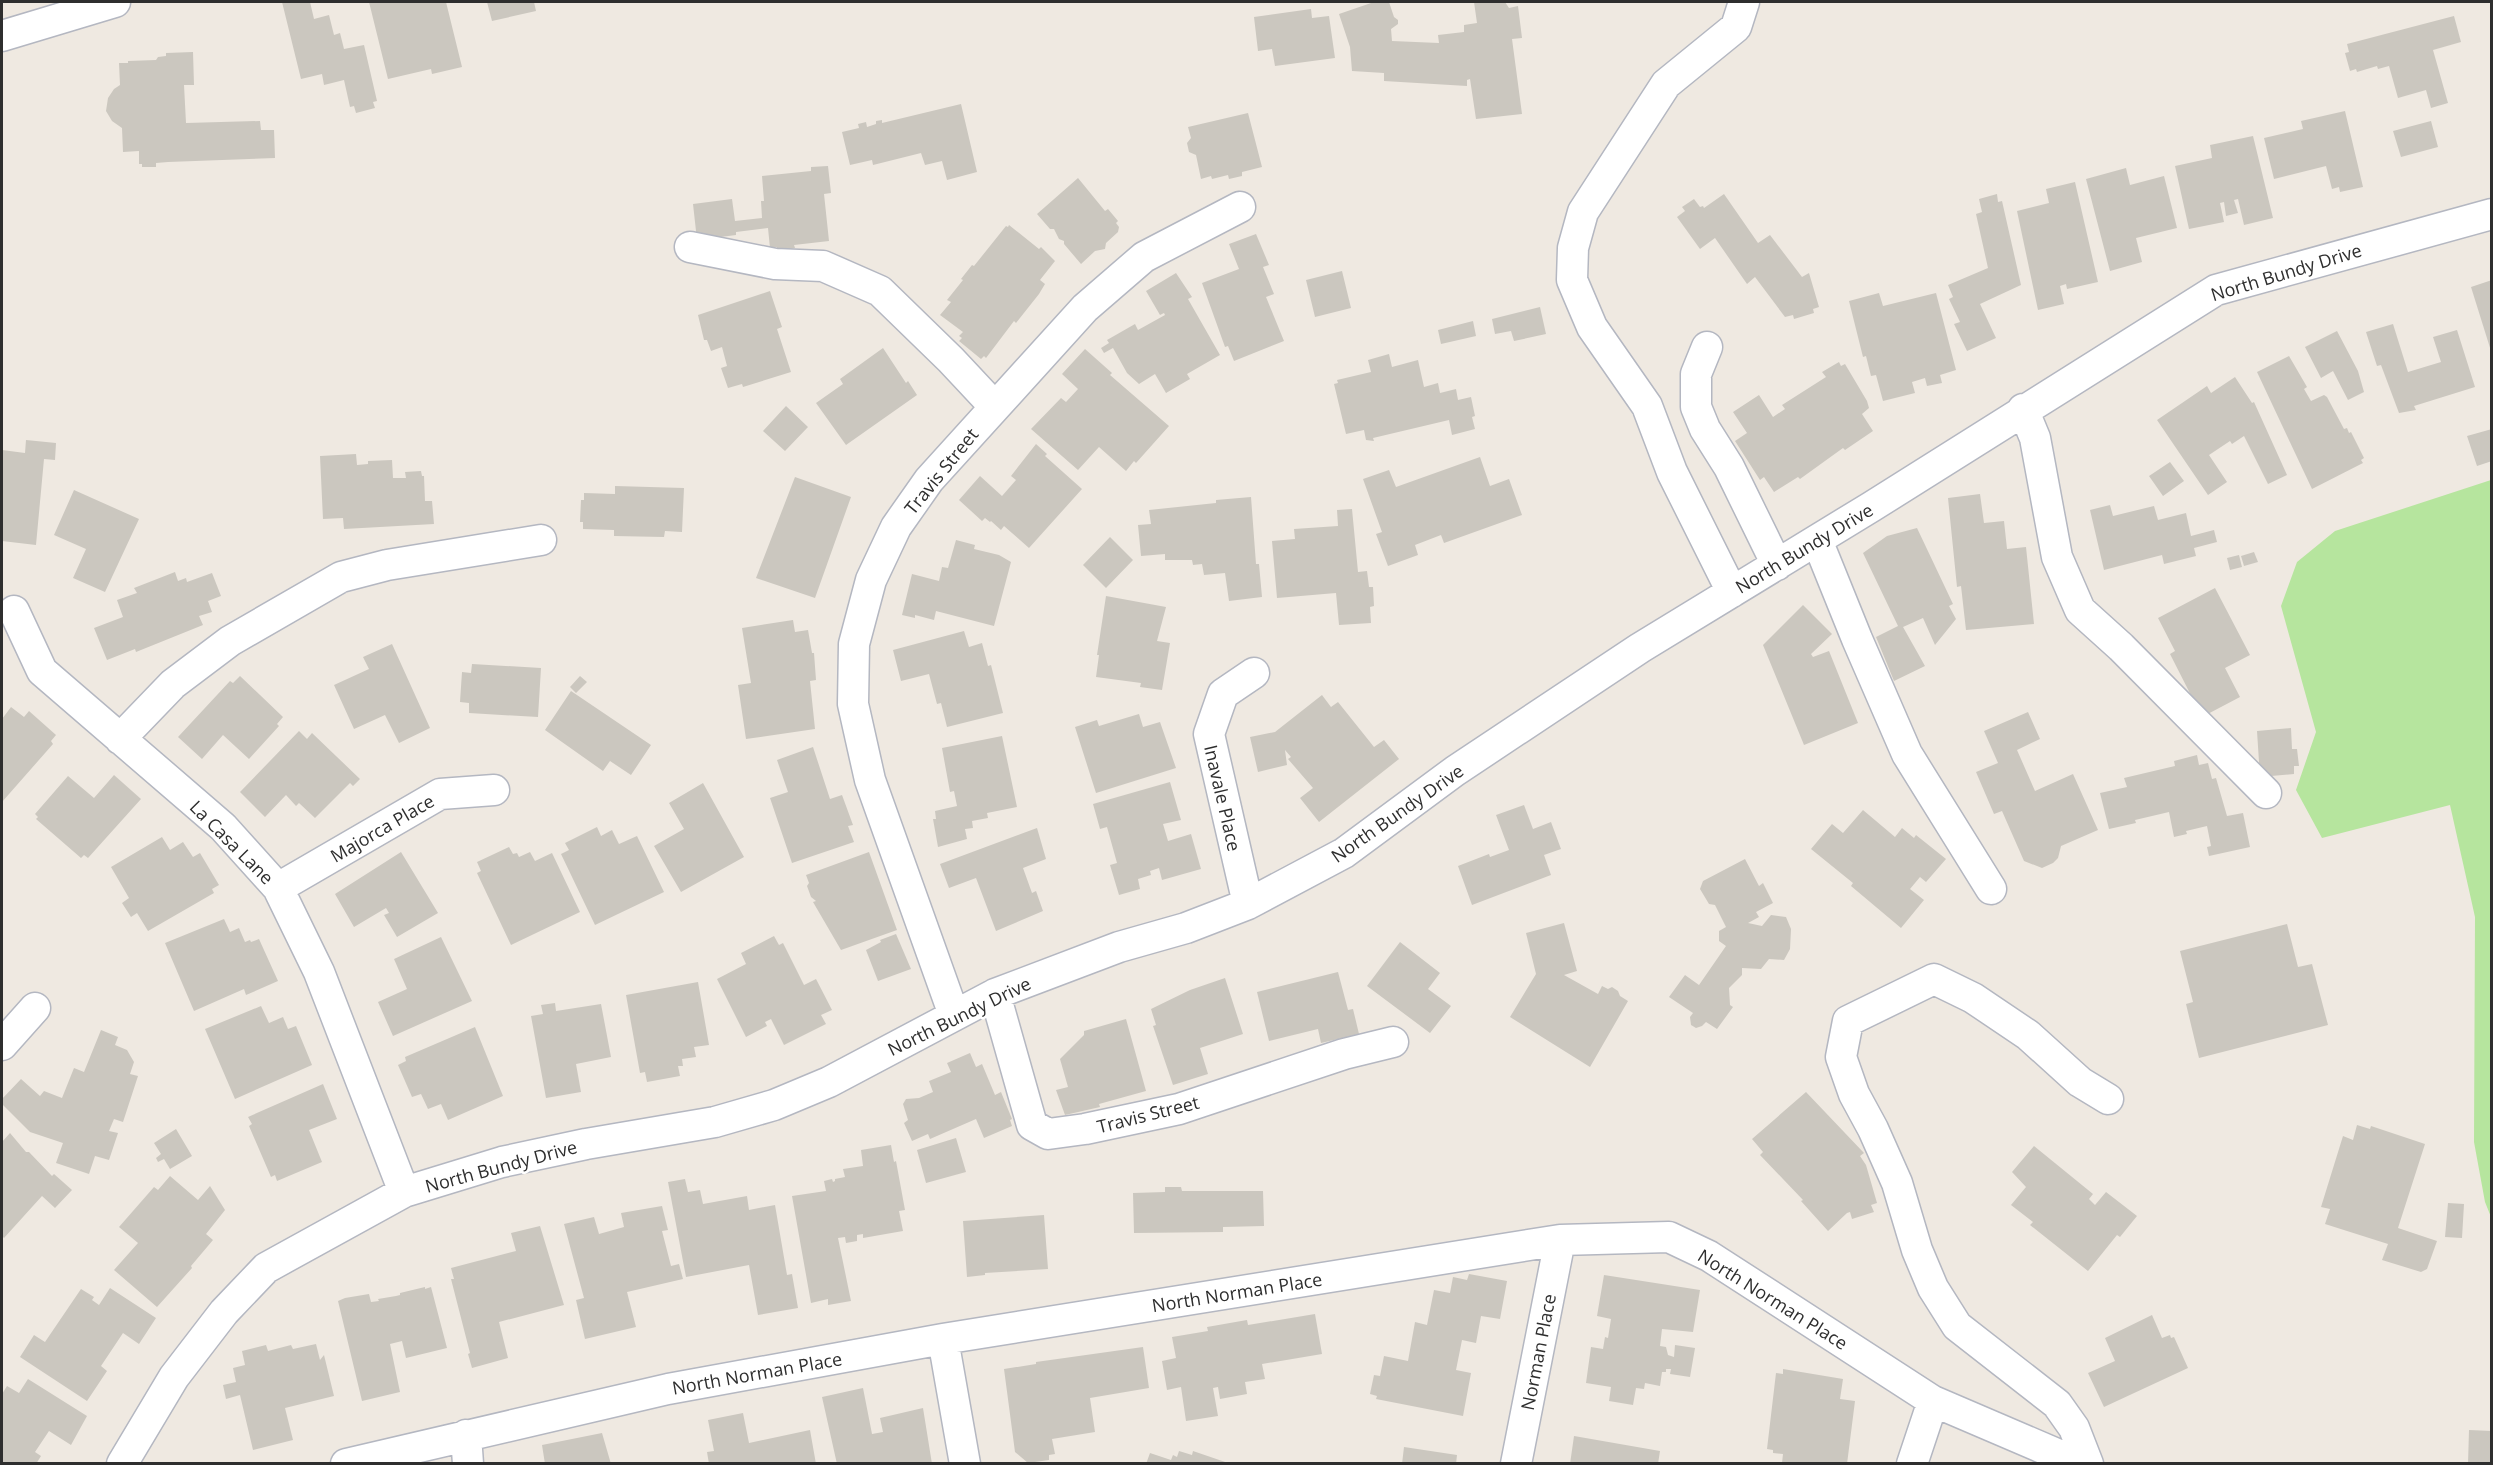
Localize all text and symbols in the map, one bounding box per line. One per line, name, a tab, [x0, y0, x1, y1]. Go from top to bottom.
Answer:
street label: North Bundy Drive	[2208, 238, 2364, 306]
street label: Travis Street	[899, 423, 983, 519]
street label: North Bundy Drive	[1731, 497, 1877, 599]
street label: Inavale Place	[1199, 742, 1247, 854]
street label: North Bundy Drive	[1326, 758, 1468, 868]
street label: Majorca Place	[326, 789, 438, 867]
street label: La Casa Lane	[185, 795, 279, 889]
street label: North Bundy Drive	[883, 971, 1035, 1061]
street label: Travis Street	[1094, 1090, 1202, 1138]
street label: North Bundy Drive	[422, 1134, 580, 1198]
street label: North Norman Place	[1694, 1243, 1852, 1355]
street label: North Norman Place	[1150, 1267, 1324, 1317]
street label: Norman Place	[1515, 1292, 1561, 1412]
street label: North Norman Place	[670, 1346, 844, 1400]

